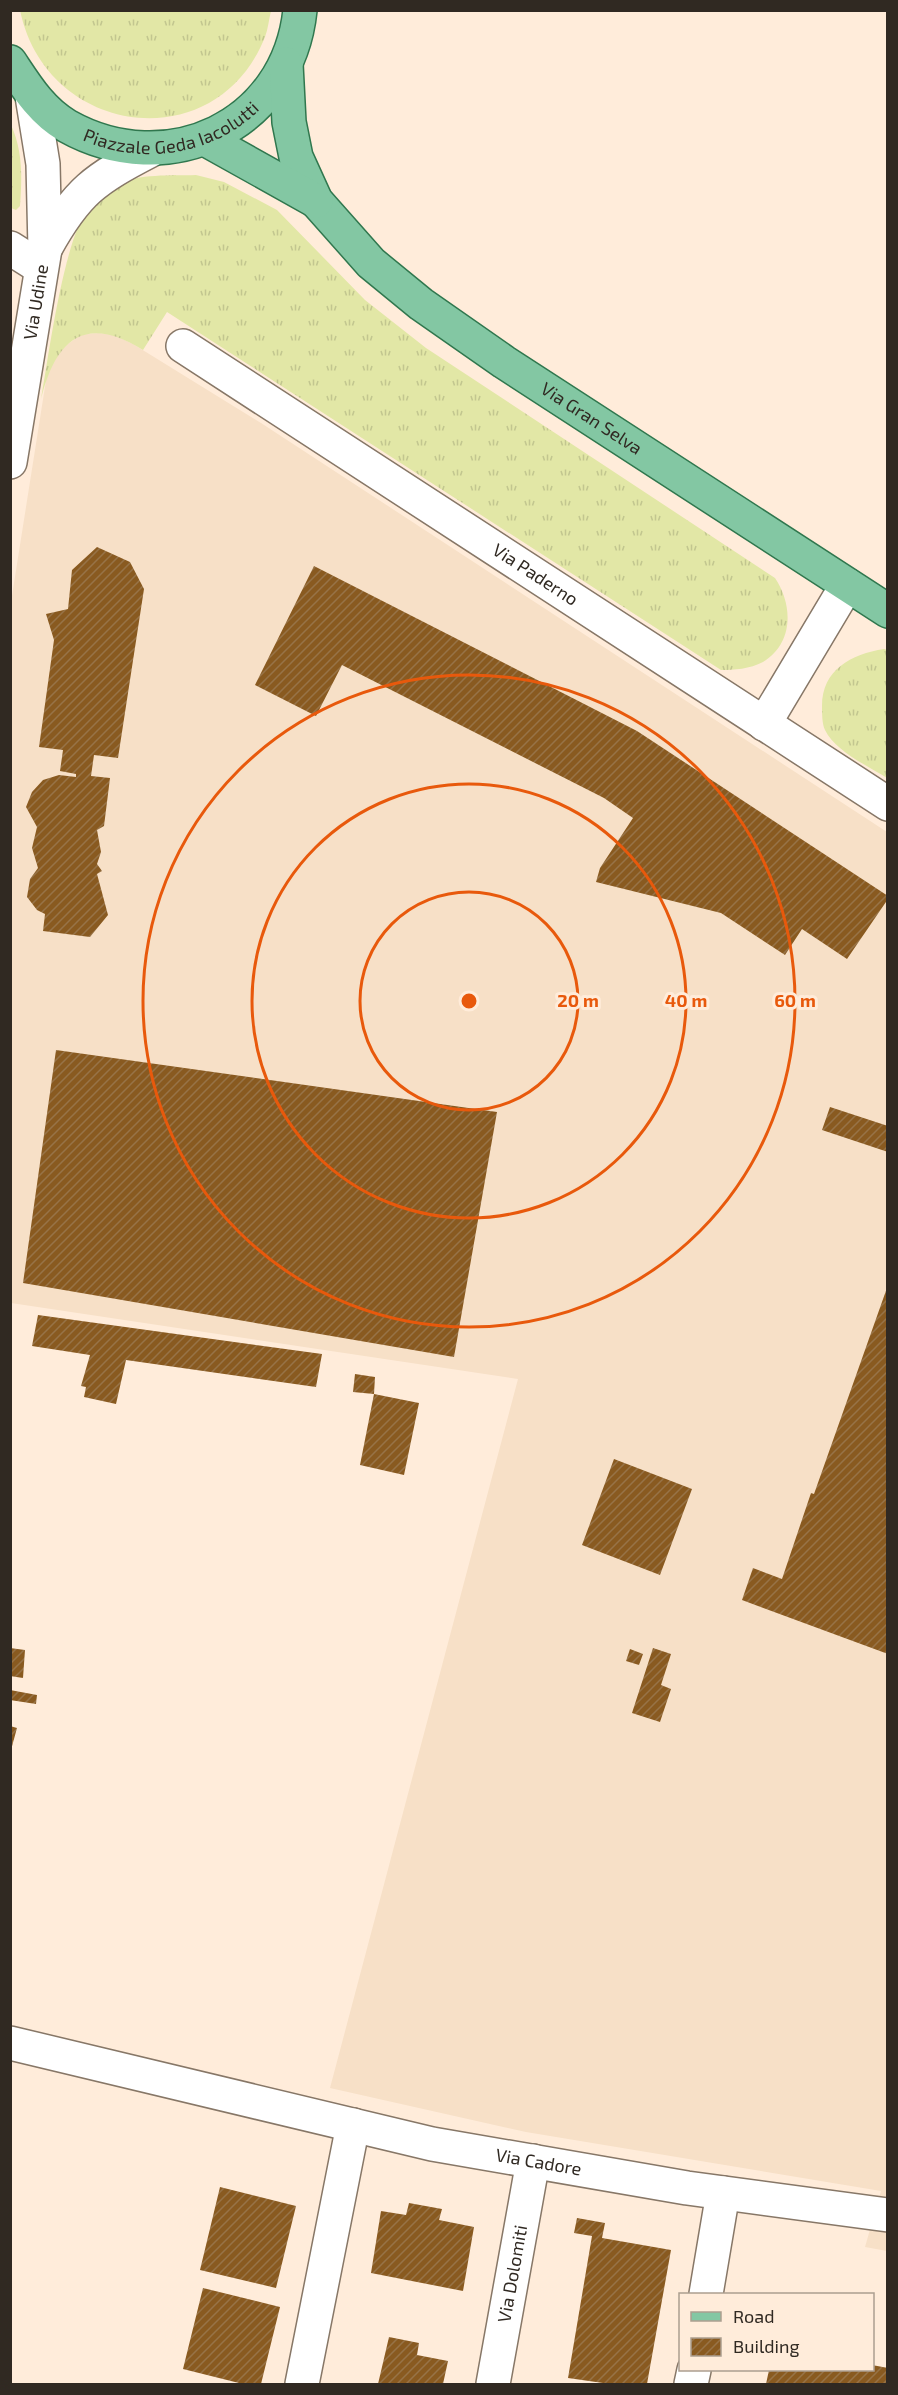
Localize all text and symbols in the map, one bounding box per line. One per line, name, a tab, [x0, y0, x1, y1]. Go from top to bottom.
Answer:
street label: Piazzale Geda Iacolutti	[80, 96, 263, 158]
street label: Via Udine	[18, 263, 52, 341]
street label: Via Gran Selva	[537, 377, 647, 459]
street label: Via Paderno	[489, 538, 583, 610]
text: 20 m	[557, 989, 599, 1011]
text: 40 m	[665, 989, 707, 1011]
text: 60 m	[774, 989, 816, 1011]
centre of rings	[459, 991, 479, 1011]
street label: Via Cadore	[494, 2143, 583, 2180]
street label: Via Dolomiti	[492, 2223, 531, 2324]
legend	[679, 2293, 874, 2371]
text: Road	[733, 2305, 774, 2327]
text: Building	[733, 2335, 800, 2357]

